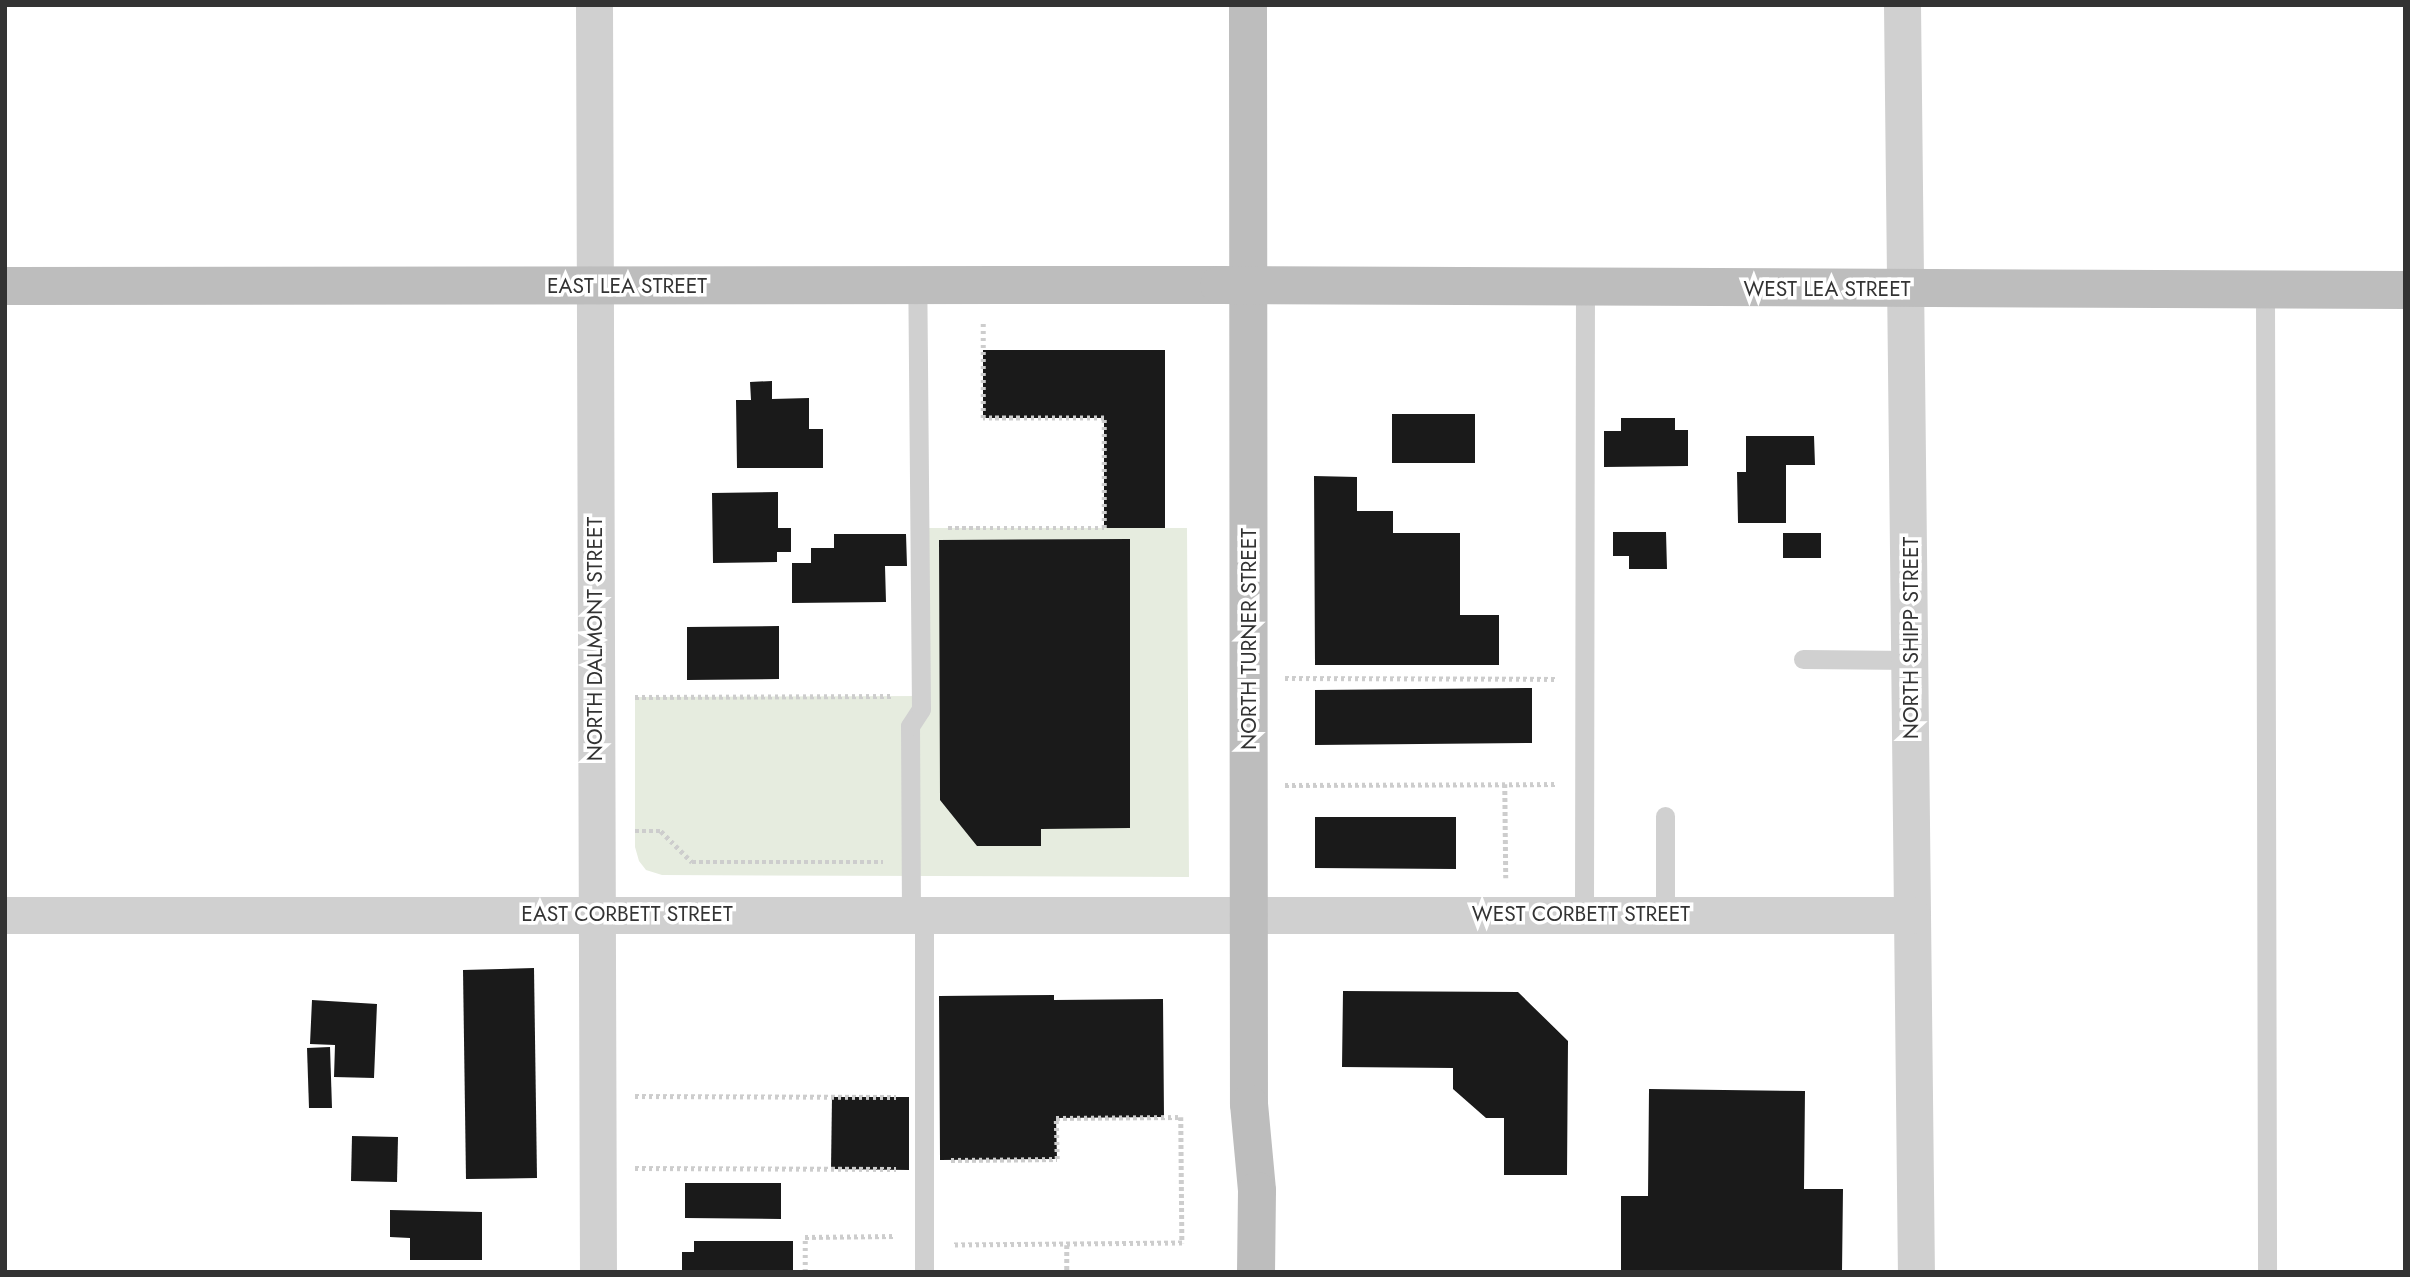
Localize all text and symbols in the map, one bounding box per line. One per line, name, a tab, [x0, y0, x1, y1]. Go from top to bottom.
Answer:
street label: EAST LEA STREET	[547, 273, 707, 299]
street label: WEST LEA STREET	[1744, 276, 1910, 302]
street label: NORTH DALMONT STREET	[582, 517, 608, 761]
street label: NORTH TURNER STREET	[1236, 528, 1262, 750]
street label: NORTH SHIPP STREET	[1898, 537, 1924, 739]
street label: EAST CORBETT STREET	[521, 901, 733, 927]
street label: WEST CORBETT STREET	[1472, 901, 1690, 927]

